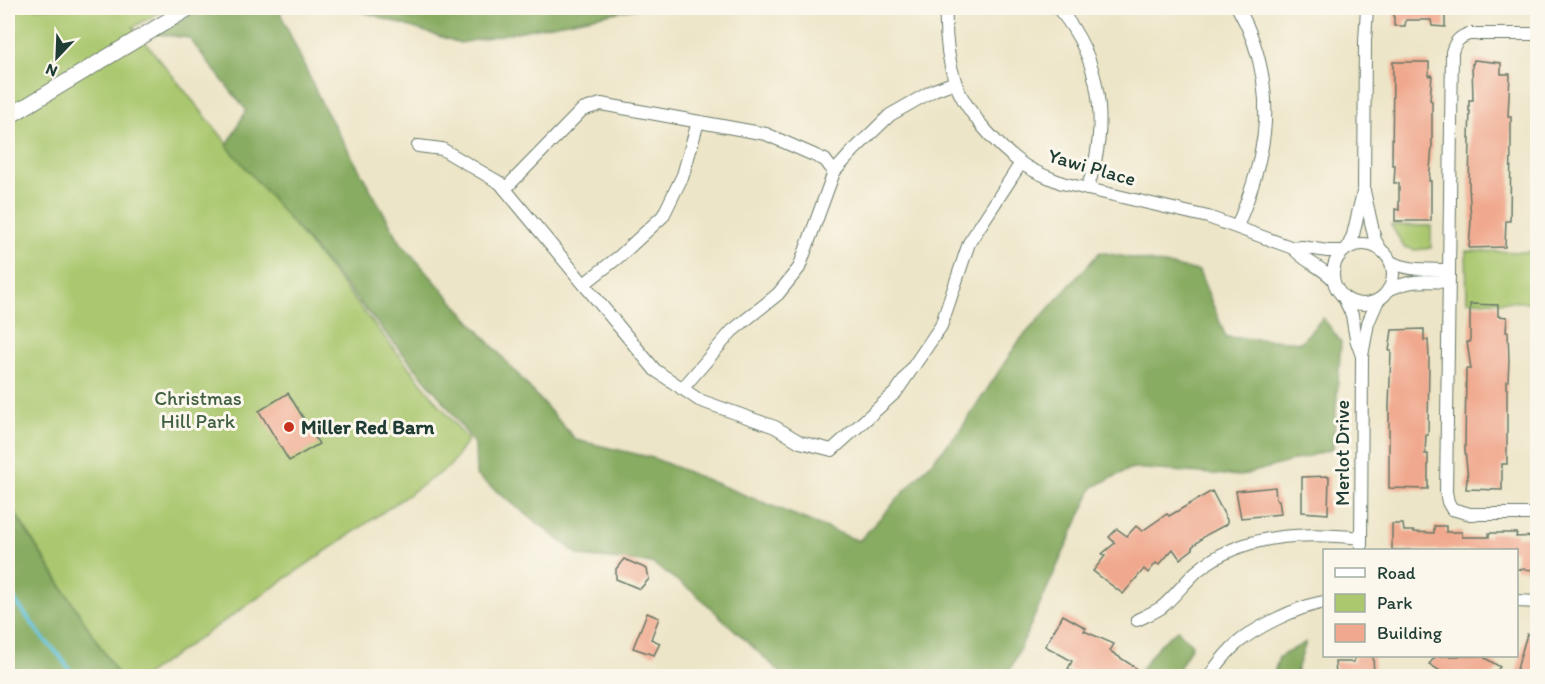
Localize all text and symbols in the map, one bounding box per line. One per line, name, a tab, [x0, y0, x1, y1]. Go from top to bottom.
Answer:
north arrow	[27, 27, 87, 87]
text: N	[43, 59, 60, 81]
street label: Yawi Place	[1045, 143, 1139, 191]
park label: Christmas Hill Park	[154, 386, 242, 433]
street label: Merlot Drive	[1330, 400, 1354, 506]
place label: Miller Red Barn	[301, 415, 435, 439]
marker: Miller Red Barn	[282, 420, 296, 434]
legend	[1323, 549, 1518, 657]
text: Road	[1377, 562, 1416, 584]
text: Park	[1377, 592, 1412, 614]
text: Building	[1377, 622, 1443, 644]

